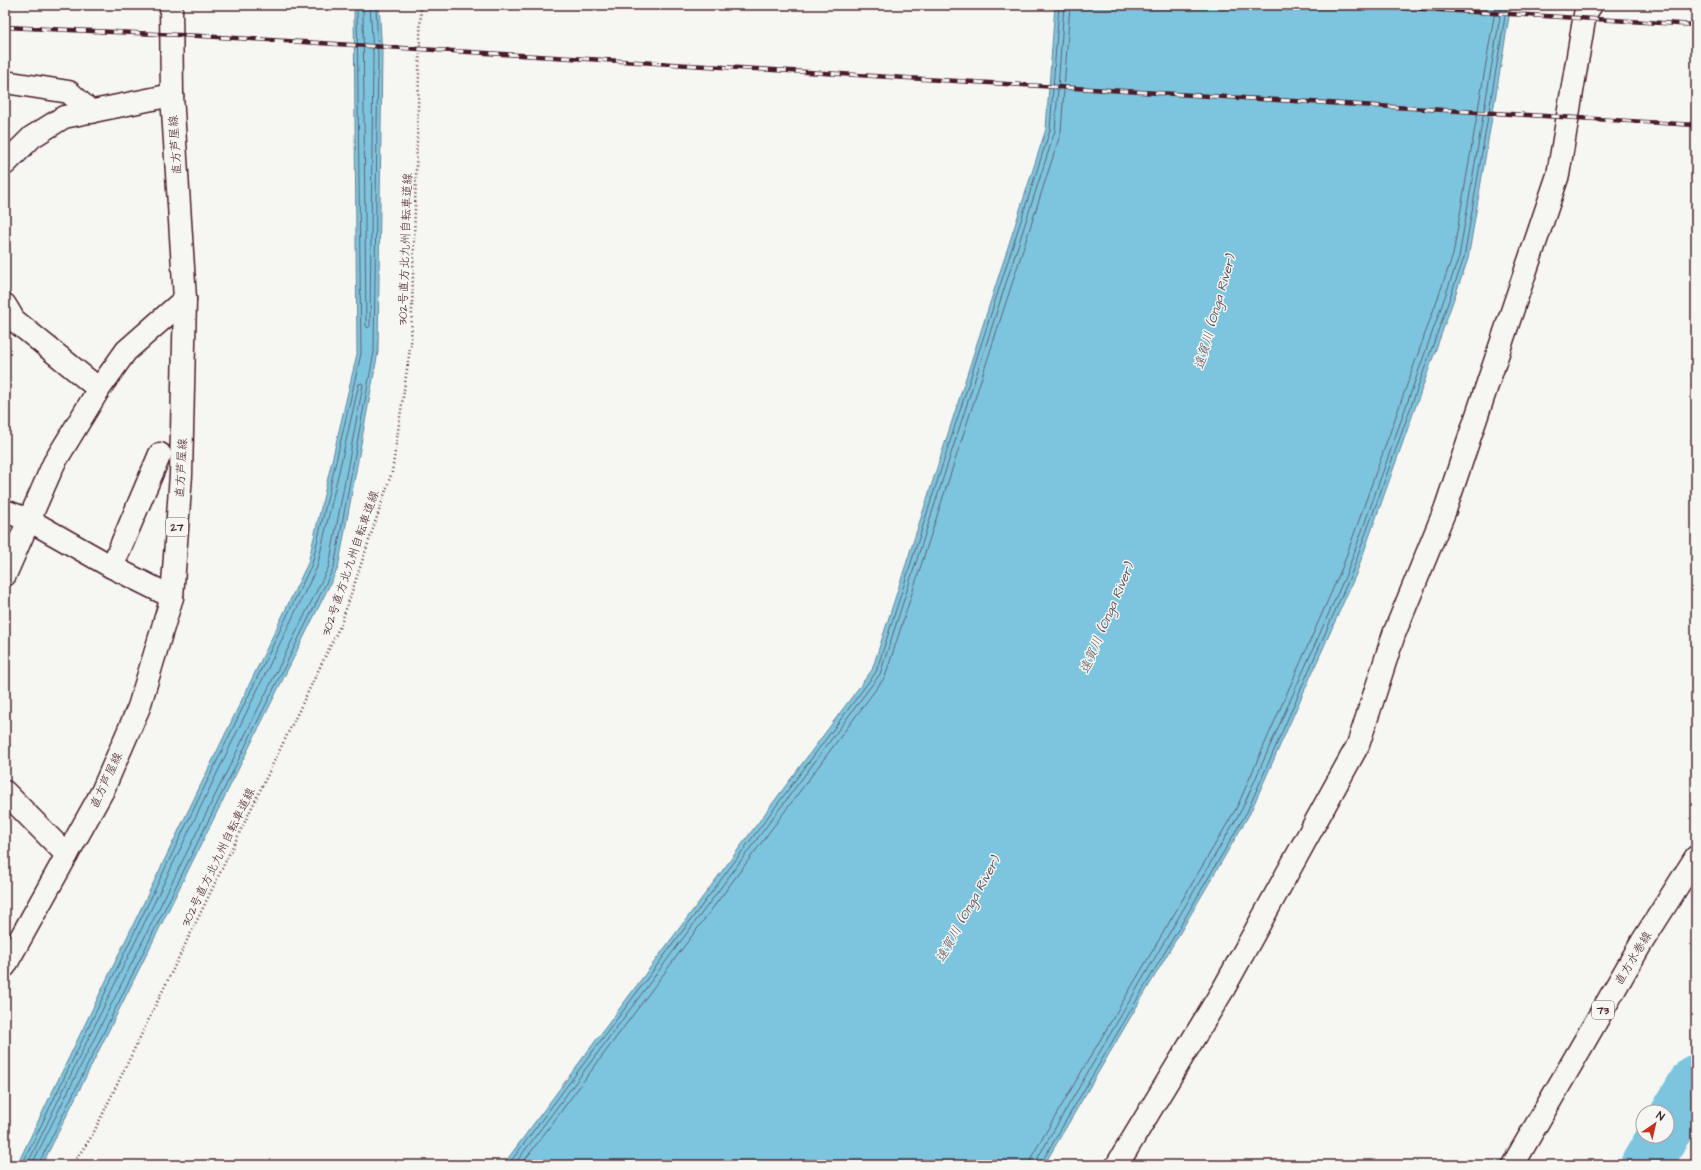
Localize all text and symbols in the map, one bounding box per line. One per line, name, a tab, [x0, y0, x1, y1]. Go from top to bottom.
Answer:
street label: 直方芦屋線	[165, 114, 186, 175]
street label: 302号直方北九州自転車道線	[394, 172, 417, 326]
water label: 遠賀川 (Onga River)	[1190, 251, 1241, 372]
street label: 直方芦屋線	[171, 438, 192, 498]
street label: 302号直方北九州自転車道線	[318, 488, 383, 638]
road number: 27	[166, 518, 188, 536]
water label: 遠賀川 (Onga River)	[1075, 559, 1140, 677]
street label: 直方芦屋線	[86, 749, 127, 811]
street label: 302号直方北九州自転車道線	[177, 785, 260, 929]
water label: 遠賀川 (Onga River)	[931, 852, 1006, 966]
street label: 直方水巻線	[1611, 928, 1656, 988]
road number: 73	[1592, 1001, 1614, 1019]
north arrow	[1635, 1104, 1675, 1144]
text: N	[1653, 1108, 1667, 1124]

